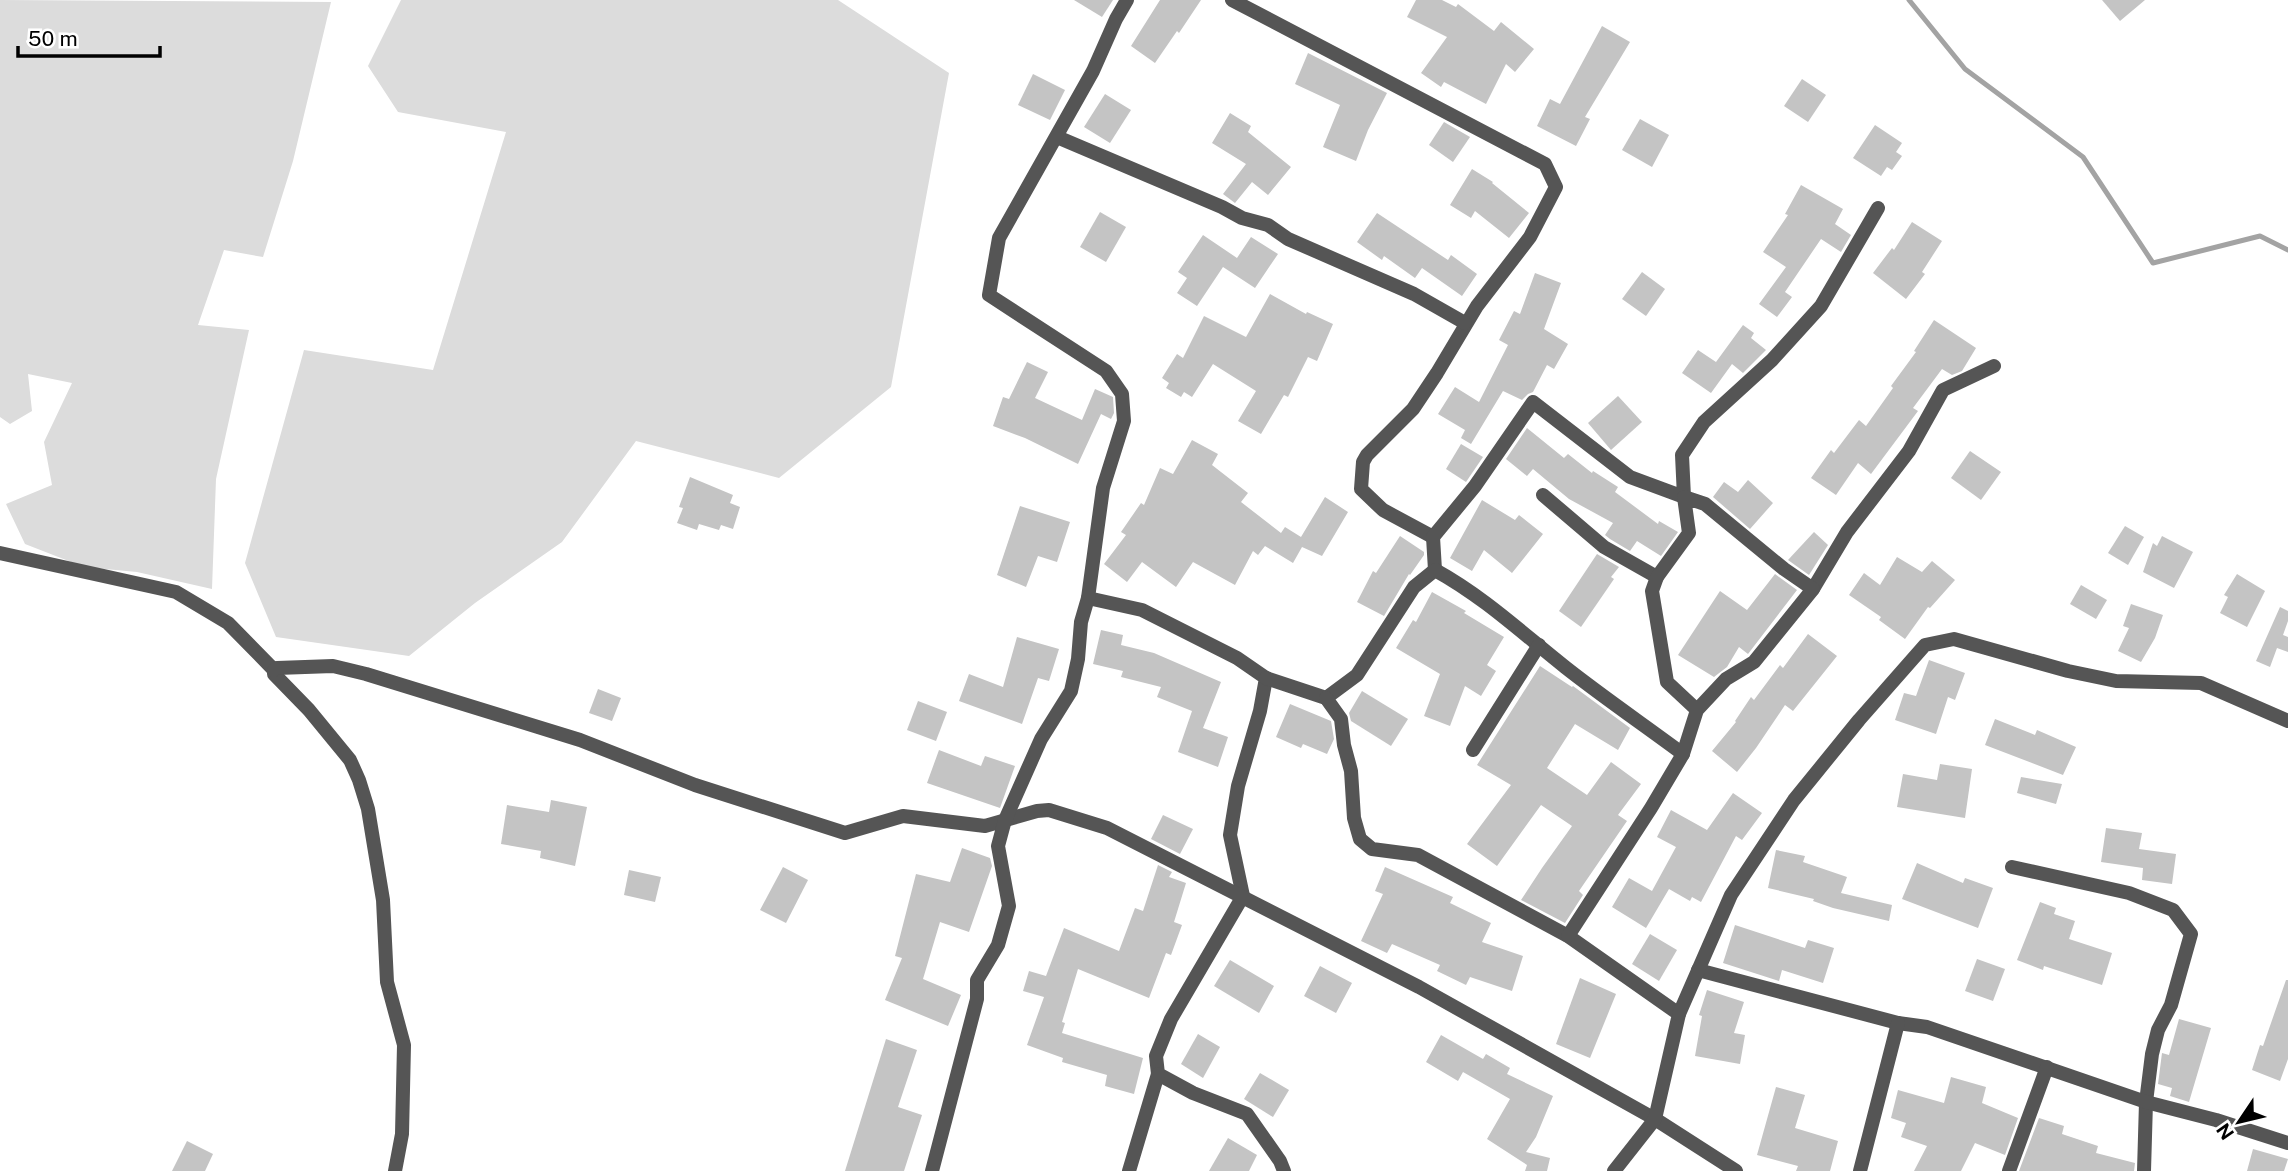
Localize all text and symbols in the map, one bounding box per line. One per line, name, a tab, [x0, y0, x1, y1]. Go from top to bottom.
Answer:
scale bar	[18, 14, 159, 58]
text: 50 m	[28, 26, 78, 51]
north arrow	[2204, 1087, 2274, 1157]
text: N	[2212, 1119, 2238, 1144]

